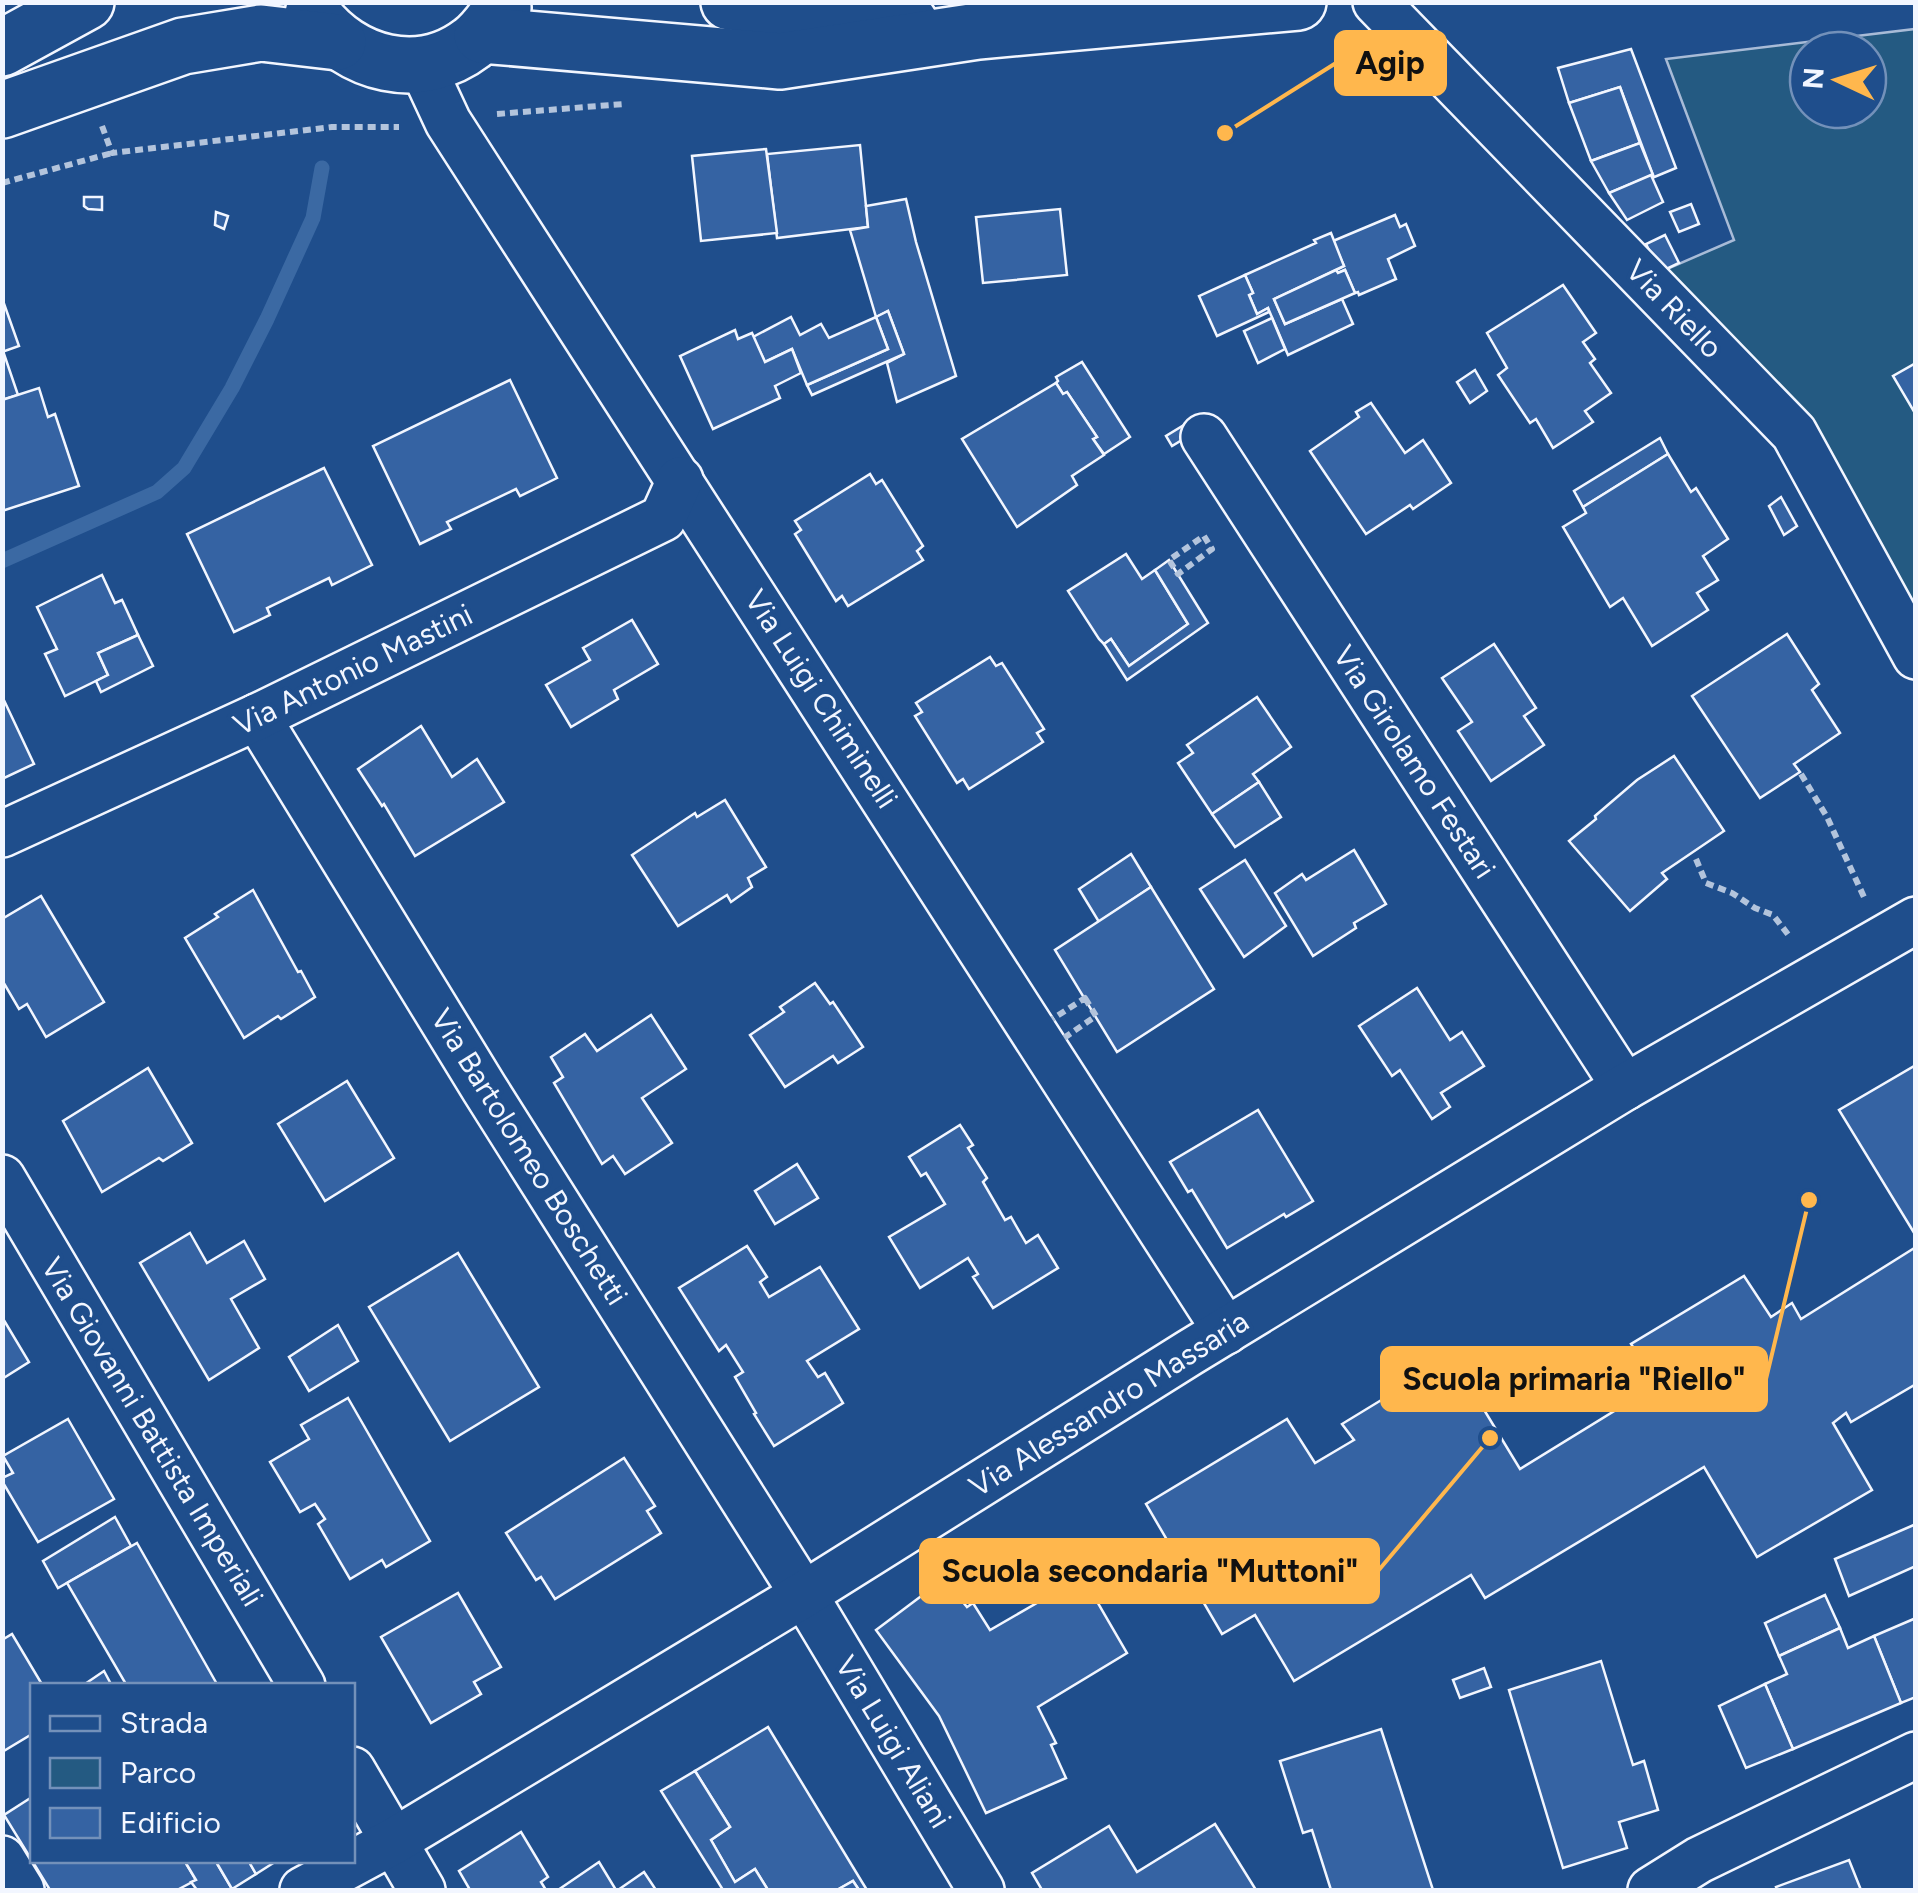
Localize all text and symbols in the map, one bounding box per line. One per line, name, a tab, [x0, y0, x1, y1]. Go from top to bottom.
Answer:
north arrow	[1788, 30, 1888, 130]
callout: Agip	[1336, 32, 1445, 94]
text: Agip	[1355, 44, 1425, 82]
text: N	[1795, 66, 1831, 90]
street label: Via Riello	[1618, 251, 1730, 366]
street label: Via Luigi Chiminelli	[737, 583, 906, 815]
street label: Via Antonio Mastini	[227, 596, 478, 743]
street label: Via Girolamo Festari	[1325, 638, 1503, 885]
street label: Via Bartolomeo Boschetti	[423, 1002, 636, 1312]
street label: Via Giovanni Battista Imperiali	[33, 1251, 271, 1613]
street label: Via Alessandro Massaria	[962, 1302, 1255, 1505]
callout: Scuola primaria "Riello"	[1382, 1348, 1766, 1410]
text: Scuola primaria "Riello"	[1402, 1360, 1746, 1398]
callout: Scuola secondaria "Muttoni"	[921, 1540, 1378, 1602]
text: Scuola secondaria "Muttoni"	[942, 1552, 1358, 1590]
street label: Via Luigi Aliani	[827, 1649, 959, 1835]
legend	[30, 1683, 355, 1863]
text: Strada	[120, 1704, 208, 1741]
text: Parco	[120, 1754, 196, 1791]
text: Edificio	[120, 1804, 221, 1841]

